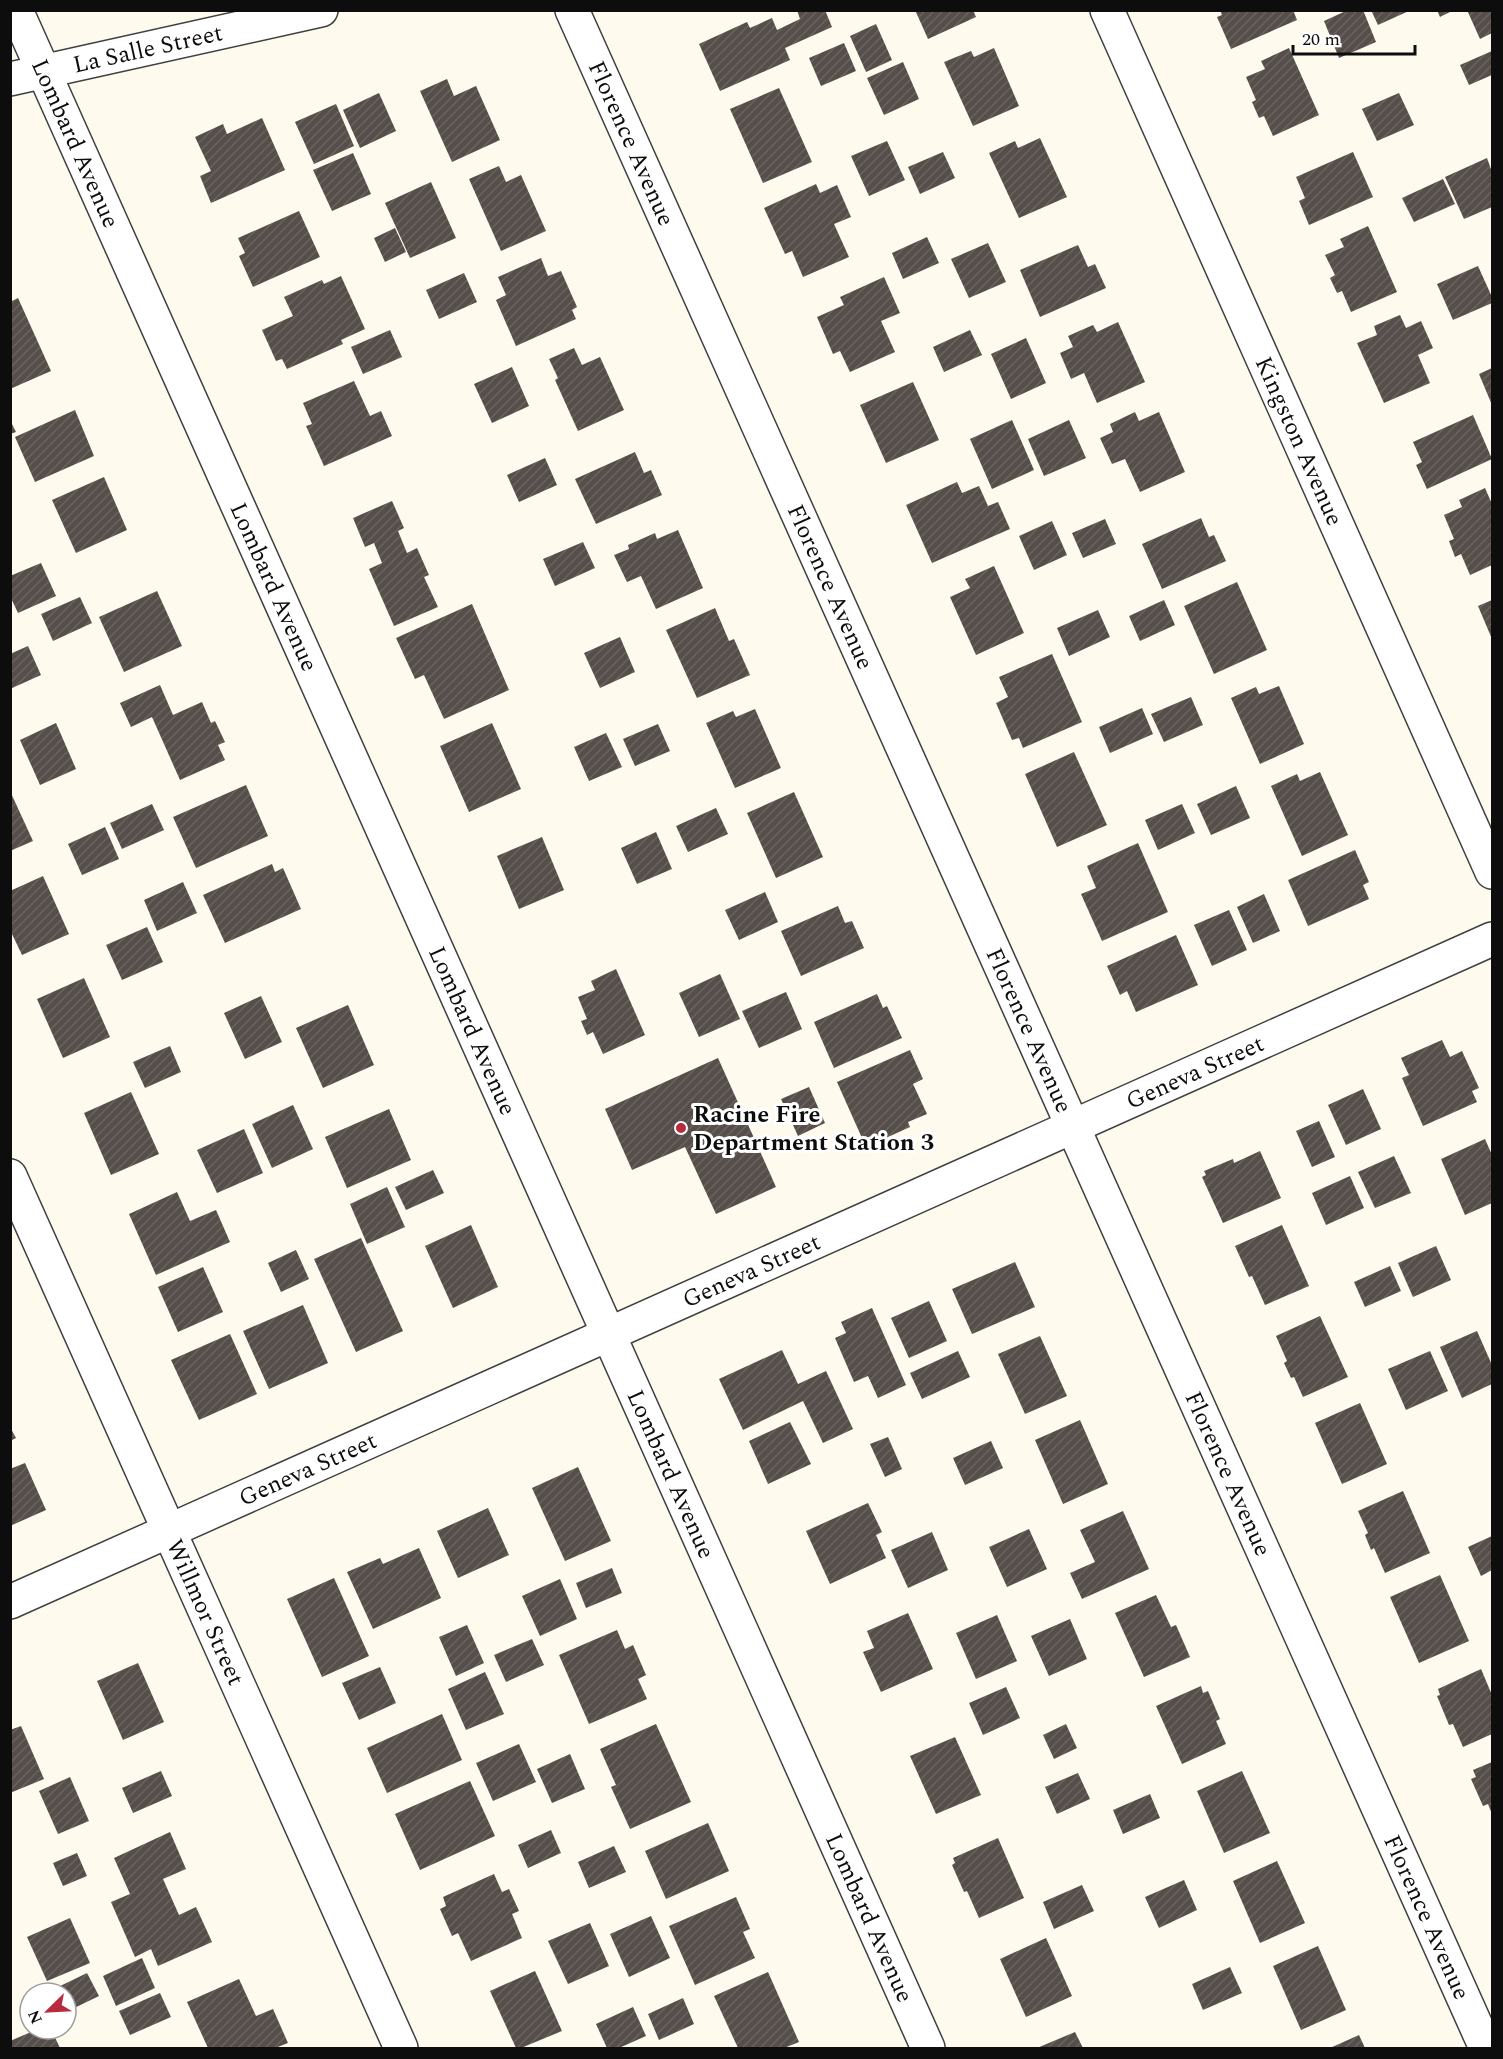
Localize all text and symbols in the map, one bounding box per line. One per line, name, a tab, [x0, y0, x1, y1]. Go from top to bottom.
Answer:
street label: La Salle Street	[70, 15, 226, 84]
scale bar	[1293, 18, 1414, 56]
text: 20 m	[1302, 26, 1340, 53]
street label: Lombard Avenue	[21, 53, 128, 234]
street label: Florence Avenue	[578, 55, 684, 232]
street label: Kingston Avenue	[1245, 351, 1352, 532]
street label: Lombard Avenue	[220, 497, 327, 678]
street label: Florence Avenue	[777, 499, 883, 676]
street label: Lombard Avenue	[418, 940, 525, 1121]
street label: Florence Avenue	[976, 942, 1081, 1119]
street label: Geneva Street	[1120, 1026, 1270, 1119]
place label: Racine Fire Department Station 3	[693, 1097, 934, 1161]
marker: Racine Fire Department Station 3	[674, 1121, 688, 1135]
street label: Geneva Street	[677, 1225, 826, 1318]
street label: Lombard Avenue	[617, 1384, 724, 1565]
street label: Florence Avenue	[1175, 1385, 1280, 1562]
street label: Geneva Street	[233, 1423, 383, 1516]
street label: Willmor Street	[156, 1534, 253, 1692]
street label: Lombard Avenue	[815, 1828, 922, 2009]
street label: Florence Avenue	[1374, 1829, 1479, 2006]
north arrow	[18, 1981, 78, 2041]
text: N	[22, 2006, 49, 2028]

